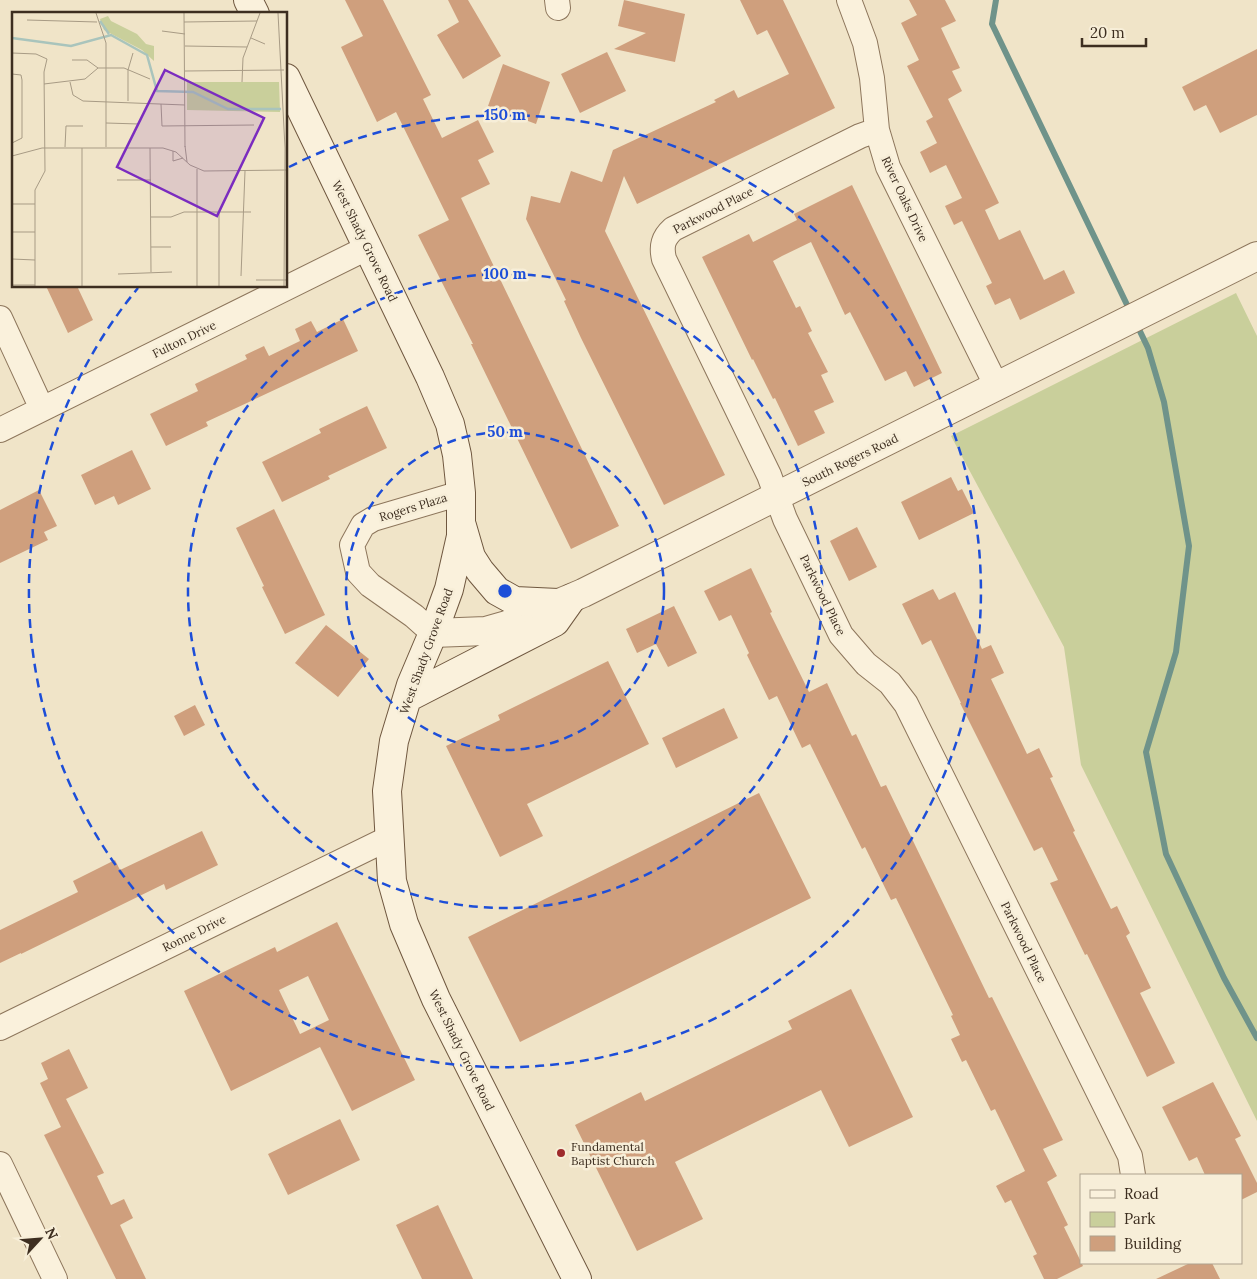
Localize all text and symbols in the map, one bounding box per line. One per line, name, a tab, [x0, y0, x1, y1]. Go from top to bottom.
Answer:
inset map	[12, 12, 288, 288]
scale bar	[1082, 15, 1146, 47]
text: 20 m	[1090, 23, 1125, 42]
text: 150 m	[484, 105, 526, 124]
street label: River Oaks Drive	[879, 154, 932, 245]
street label: West Shady Grove Road	[329, 178, 401, 304]
street label: Parkwood Place	[670, 183, 756, 237]
text: 100 m	[484, 264, 527, 283]
street label: Fulton Drive	[150, 317, 219, 361]
text: 50 m	[487, 422, 523, 441]
street label: South Rogers Road	[799, 430, 901, 490]
street label: Rogers Plaza	[377, 490, 449, 524]
street label: Parkwood Place	[797, 552, 849, 638]
centre of rings	[496, 582, 514, 600]
street label: West Shady Grove Road	[396, 586, 456, 716]
street label: Parkwood Place	[998, 899, 1050, 985]
street label: Ronne Drive	[160, 911, 229, 955]
street label: West Shady Grove Road	[426, 987, 498, 1113]
place label: Fundamental Baptist Church	[571, 1139, 655, 1168]
marker: Fundamental Baptist Church	[555, 1147, 567, 1159]
legend	[1080, 1174, 1242, 1264]
text: Road	[1124, 1184, 1159, 1203]
text: Park	[1124, 1209, 1155, 1228]
north arrow	[15, 1214, 65, 1264]
text: N	[41, 1224, 62, 1242]
text: Building	[1124, 1234, 1182, 1253]

